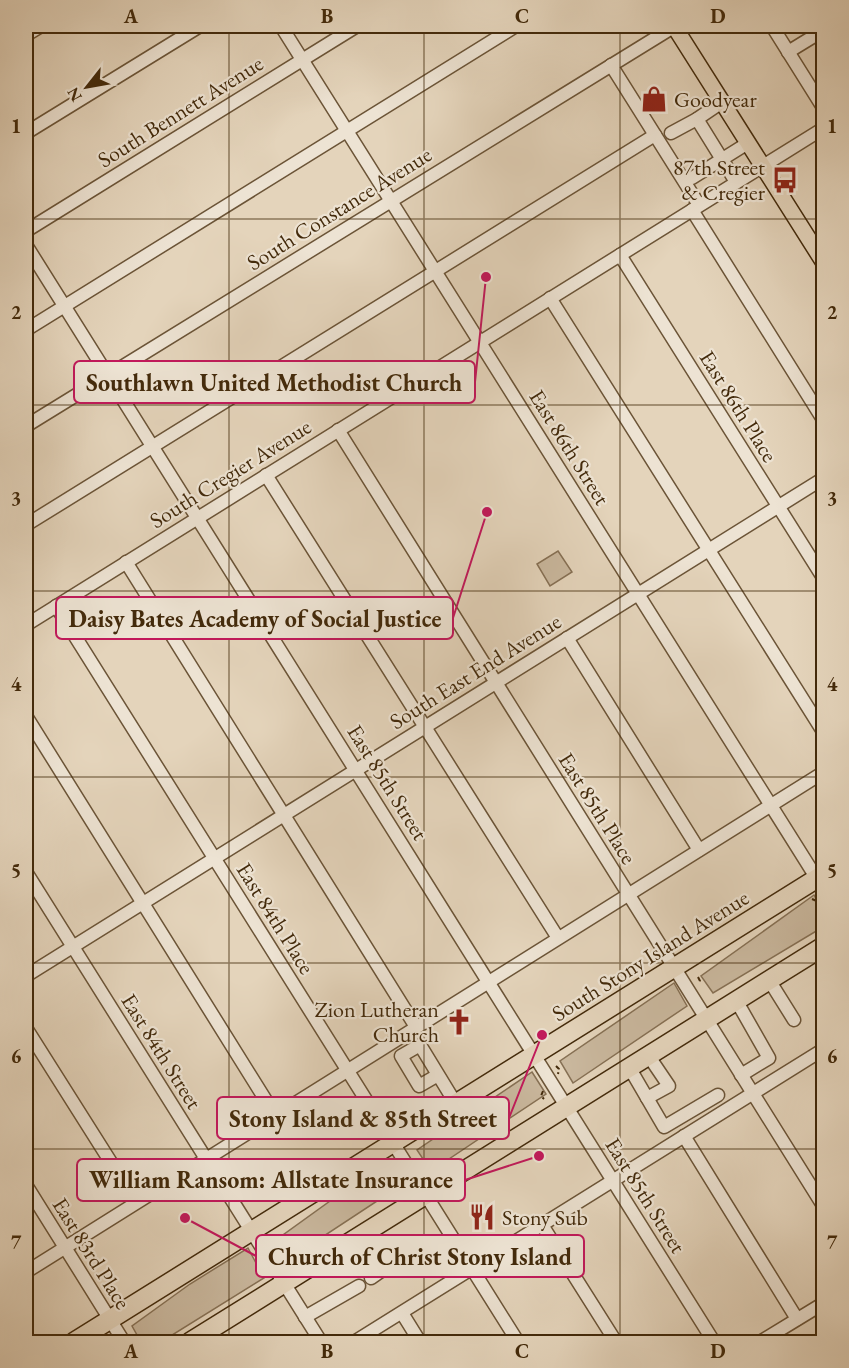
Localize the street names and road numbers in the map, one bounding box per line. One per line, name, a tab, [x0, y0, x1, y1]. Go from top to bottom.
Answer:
street label: South Bennett Avenue	[92, 49, 269, 174]
street label: South Constance Avenue	[241, 140, 437, 277]
street label: East 86th Place	[693, 345, 785, 468]
street label: East 86th Street	[523, 384, 617, 511]
street label: South Cregier Avenue	[144, 412, 317, 535]
street label: South East End Avenue	[384, 607, 567, 736]
street label: East 85th Street	[341, 719, 435, 846]
street label: East 85th Place	[552, 747, 644, 870]
street label: East 84th Place	[230, 857, 322, 980]
street label: South Stony Island Avenue	[546, 883, 755, 1028]
street label: East 84th Street	[115, 988, 209, 1115]
street label: East 85th Street	[599, 1132, 693, 1259]
street label: East 83rd Place	[46, 1192, 138, 1315]

